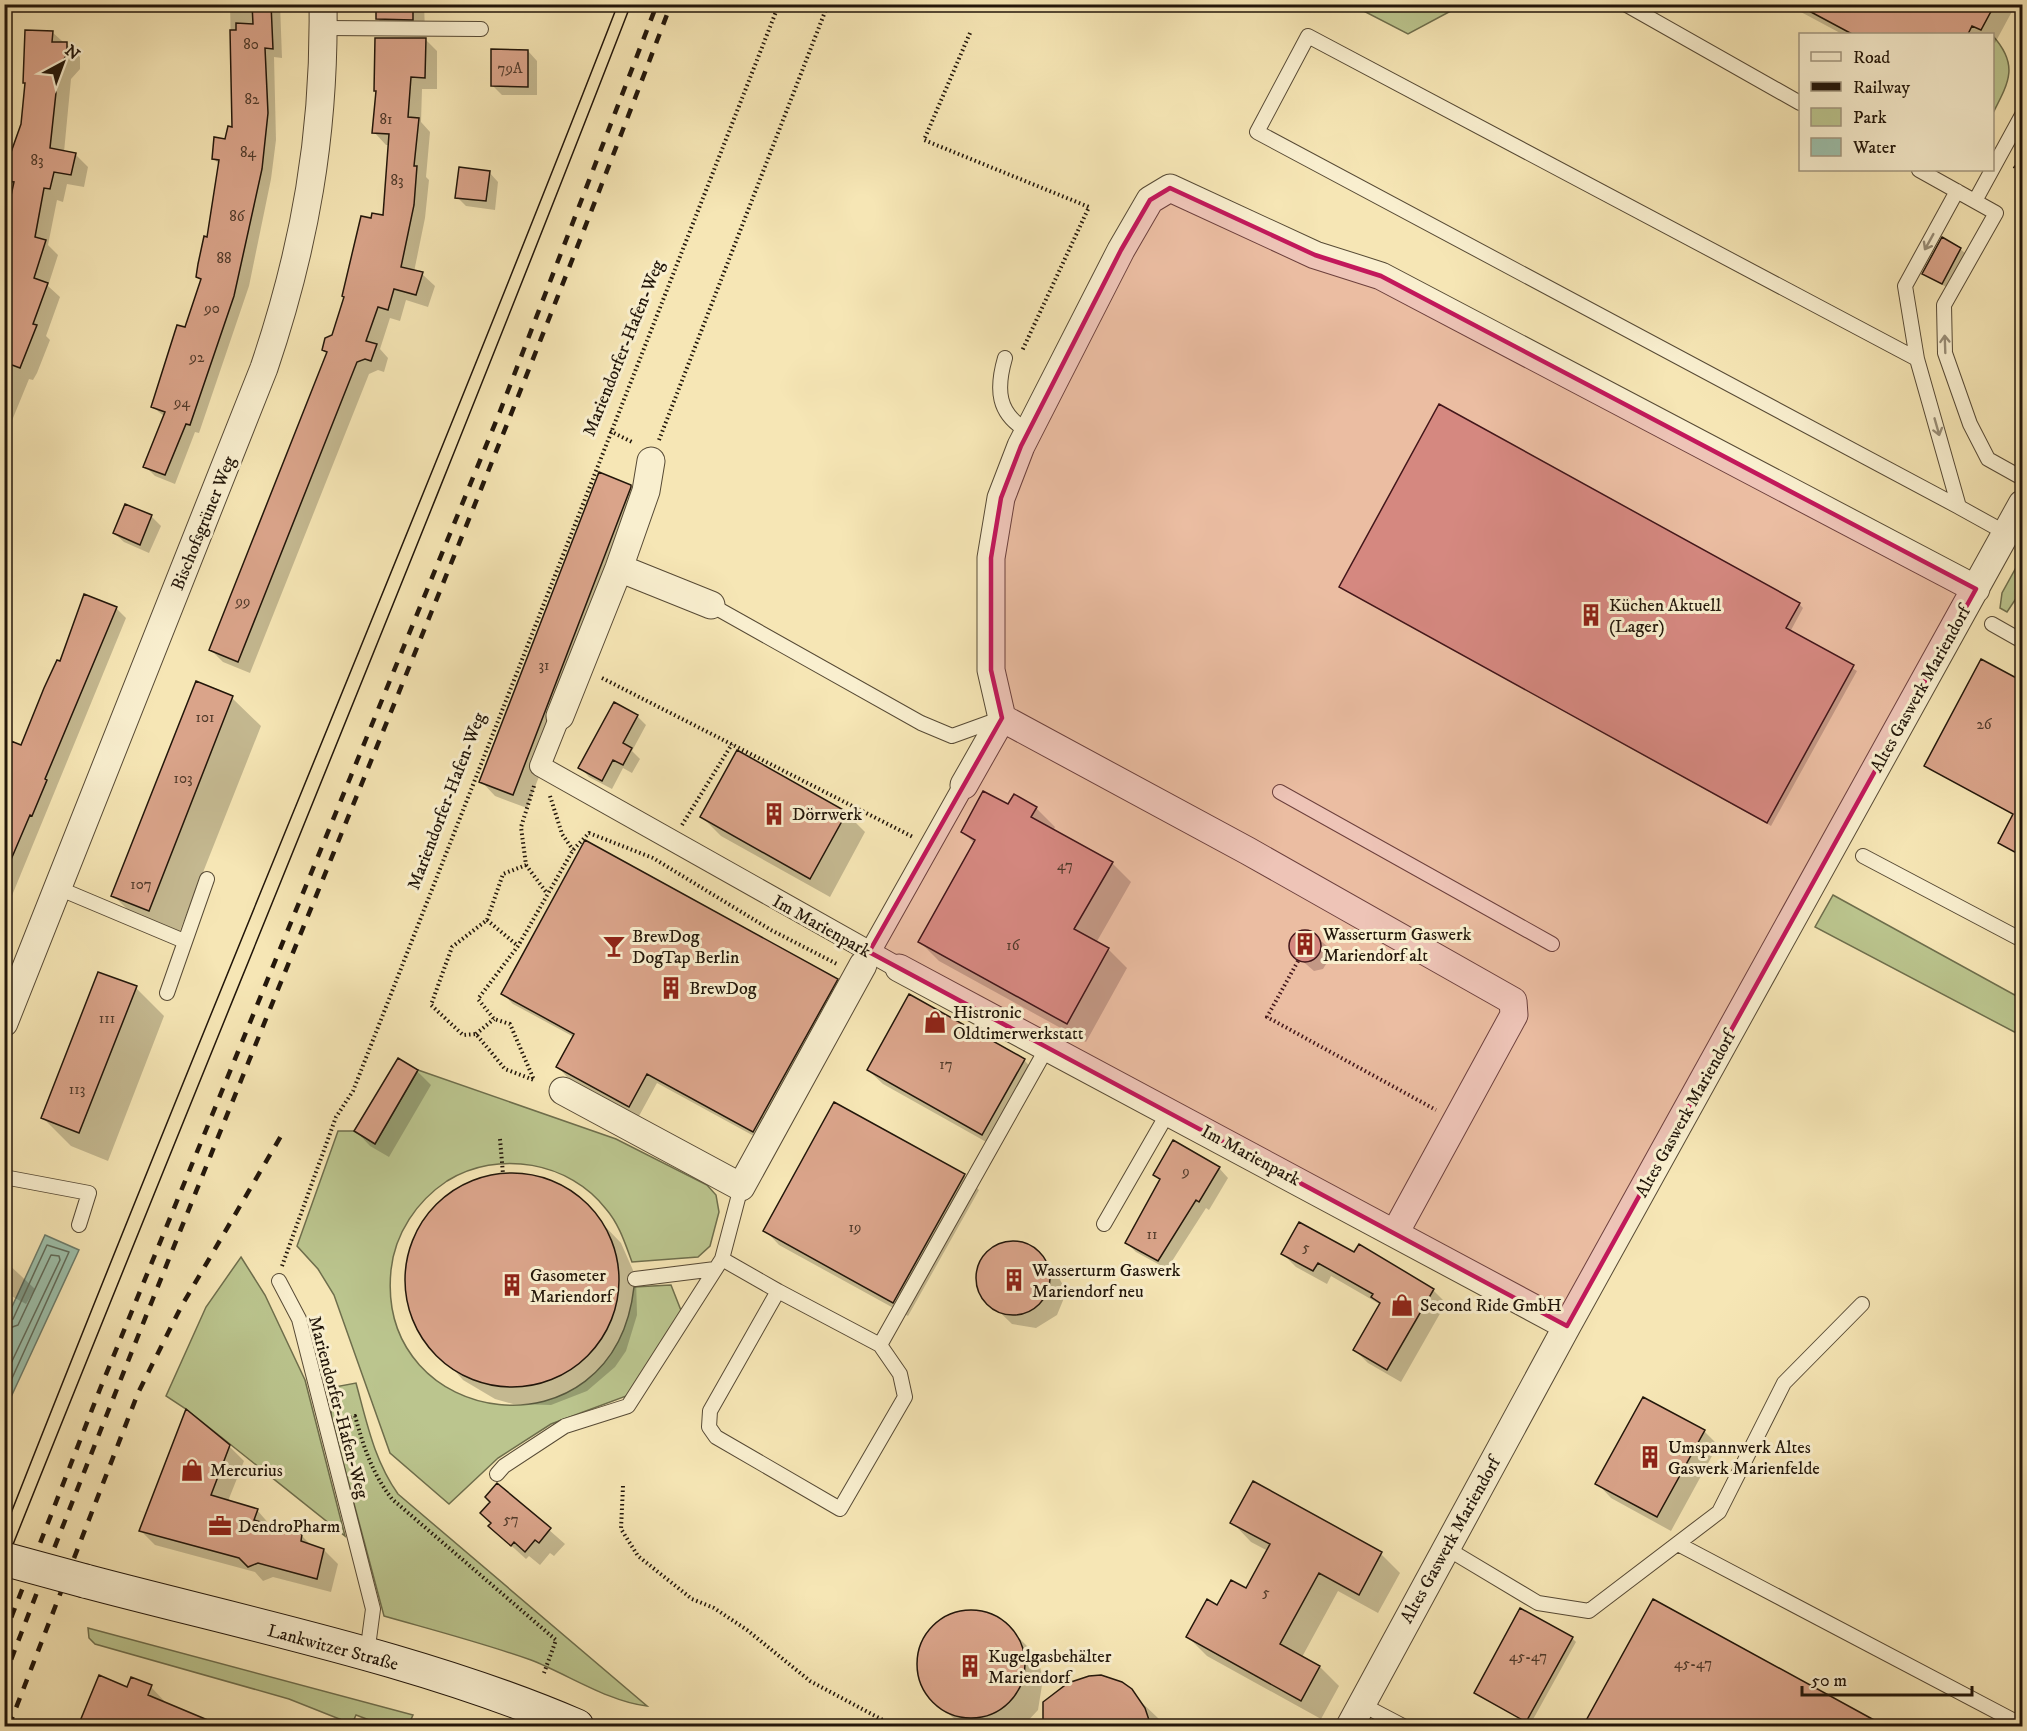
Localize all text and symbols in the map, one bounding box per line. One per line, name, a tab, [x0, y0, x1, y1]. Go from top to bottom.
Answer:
north arrow	[33, 33, 93, 93]
legend	[1799, 33, 1994, 171]
house number: 80	[243, 35, 259, 54]
text: N	[61, 41, 84, 64]
text: Road	[1853, 47, 1890, 69]
house number: 79A	[498, 59, 523, 78]
text: Railway	[1853, 77, 1911, 99]
house number: 82	[245, 90, 260, 109]
text: Park	[1853, 107, 1887, 129]
house number: 81	[379, 110, 393, 129]
text: Water	[1852, 137, 1896, 159]
house number: 84	[240, 143, 256, 162]
house number: 83	[30, 151, 44, 170]
house number: 83	[390, 171, 404, 190]
house number: 86	[229, 207, 246, 226]
one-way arrow	[1923, 233, 1934, 251]
house number: 88	[216, 249, 232, 268]
street label: Mariendorfer-Hafen-Weg	[578, 257, 669, 440]
house number: 90	[203, 299, 220, 318]
one-way arrow	[1940, 334, 1951, 354]
house number: 92	[189, 348, 205, 367]
house number: 94	[173, 393, 190, 412]
one-way arrow	[1932, 418, 1943, 437]
street label: Bischofsgrüner Weg	[167, 453, 241, 594]
house number: 99	[235, 592, 250, 611]
place label: Küchen Aktuell (Lager)	[1609, 595, 1722, 638]
street label: Altes Gaswerk Mariendorf	[1866, 600, 1977, 777]
building icon: Küchen Aktuell (Lager)	[1578, 602, 1604, 628]
house number: 31	[538, 656, 550, 675]
house number: 101	[196, 708, 214, 727]
street label: Mariendorfer-Hafen-Weg	[403, 709, 491, 893]
house number: 26	[1976, 715, 1993, 734]
house number: 103	[173, 769, 193, 788]
building icon: Dörrwerk	[761, 801, 787, 827]
place label: Dörrwerk	[792, 804, 862, 826]
house number: 47	[1057, 856, 1073, 875]
house number: 107	[130, 875, 152, 894]
street label: Im Marienpark	[768, 891, 875, 963]
place label: Wasserturm Gaswerk Mariendorf alt	[1322, 924, 1472, 967]
place label: BrewDog DogTap Berlin	[632, 926, 740, 969]
building icon: Wasserturm Gaswerk Mariendorf alt	[1292, 931, 1318, 957]
bar icon: BrewDog DogTap Berlin	[601, 933, 627, 959]
house number: 16	[1006, 936, 1021, 955]
building icon: BrewDog	[658, 975, 684, 1001]
place label: BrewDog	[689, 978, 757, 1000]
place label: Histronic Oldtimerwerkstatt	[953, 1002, 1084, 1045]
house number: 111	[99, 1009, 115, 1028]
shop icon: Histronic Oldtimerwerkstatt	[922, 1009, 948, 1035]
street label: Altes Gaswerk Mariendorf	[1631, 1025, 1742, 1202]
house number: 17	[939, 1055, 953, 1074]
house number: 113	[69, 1080, 85, 1099]
street label: Im Marienpark	[1197, 1121, 1304, 1191]
house number: 9	[1181, 1162, 1190, 1181]
house number: 19	[849, 1218, 861, 1237]
house number: 11	[1146, 1225, 1158, 1244]
house number: 5	[1302, 1238, 1310, 1257]
place label: Wasserturm Gaswerk Mariendorf neu	[1031, 1260, 1181, 1303]
place label: Gasometer Mariendorf	[530, 1265, 616, 1308]
building icon: Wasserturm Gaswerk Mariendorf neu	[1001, 1267, 1027, 1293]
building icon: Gasometer Mariendorf	[499, 1272, 525, 1298]
shop icon: Second Ride GmbH	[1389, 1292, 1415, 1318]
place label: Second Ride GmbH	[1420, 1295, 1562, 1317]
street label: Mariendorfer-Hafen-Weg	[303, 1314, 373, 1501]
place label: Umspannwerk Altes Gaswerk Marienfelde	[1668, 1437, 1820, 1480]
building icon: Umspannwerk Altes Gaswerk Marienfelde	[1637, 1444, 1663, 1470]
street label: Altes Gaswerk Mariendorf	[1396, 1451, 1507, 1628]
shop icon: Mercurius	[179, 1457, 205, 1483]
place label: Mercurius	[210, 1460, 283, 1482]
house number: 57	[503, 1510, 519, 1529]
office icon: DendroPharm	[207, 1513, 233, 1539]
place label: DendroPharm	[238, 1516, 340, 1538]
house number: 5	[1262, 1583, 1270, 1602]
street label: Lankwitzer Straße	[265, 1620, 401, 1676]
place label: Kugelgasbehälter Mariendorf	[988, 1646, 1112, 1689]
house number: 45-47	[1509, 1647, 1547, 1666]
building icon: Kugelgasbehälter Mariendorf	[957, 1653, 983, 1679]
house number: 45-47	[1674, 1654, 1712, 1673]
scale bar	[1802, 1659, 1972, 1697]
text: 50 m	[1811, 1670, 1847, 1692]

